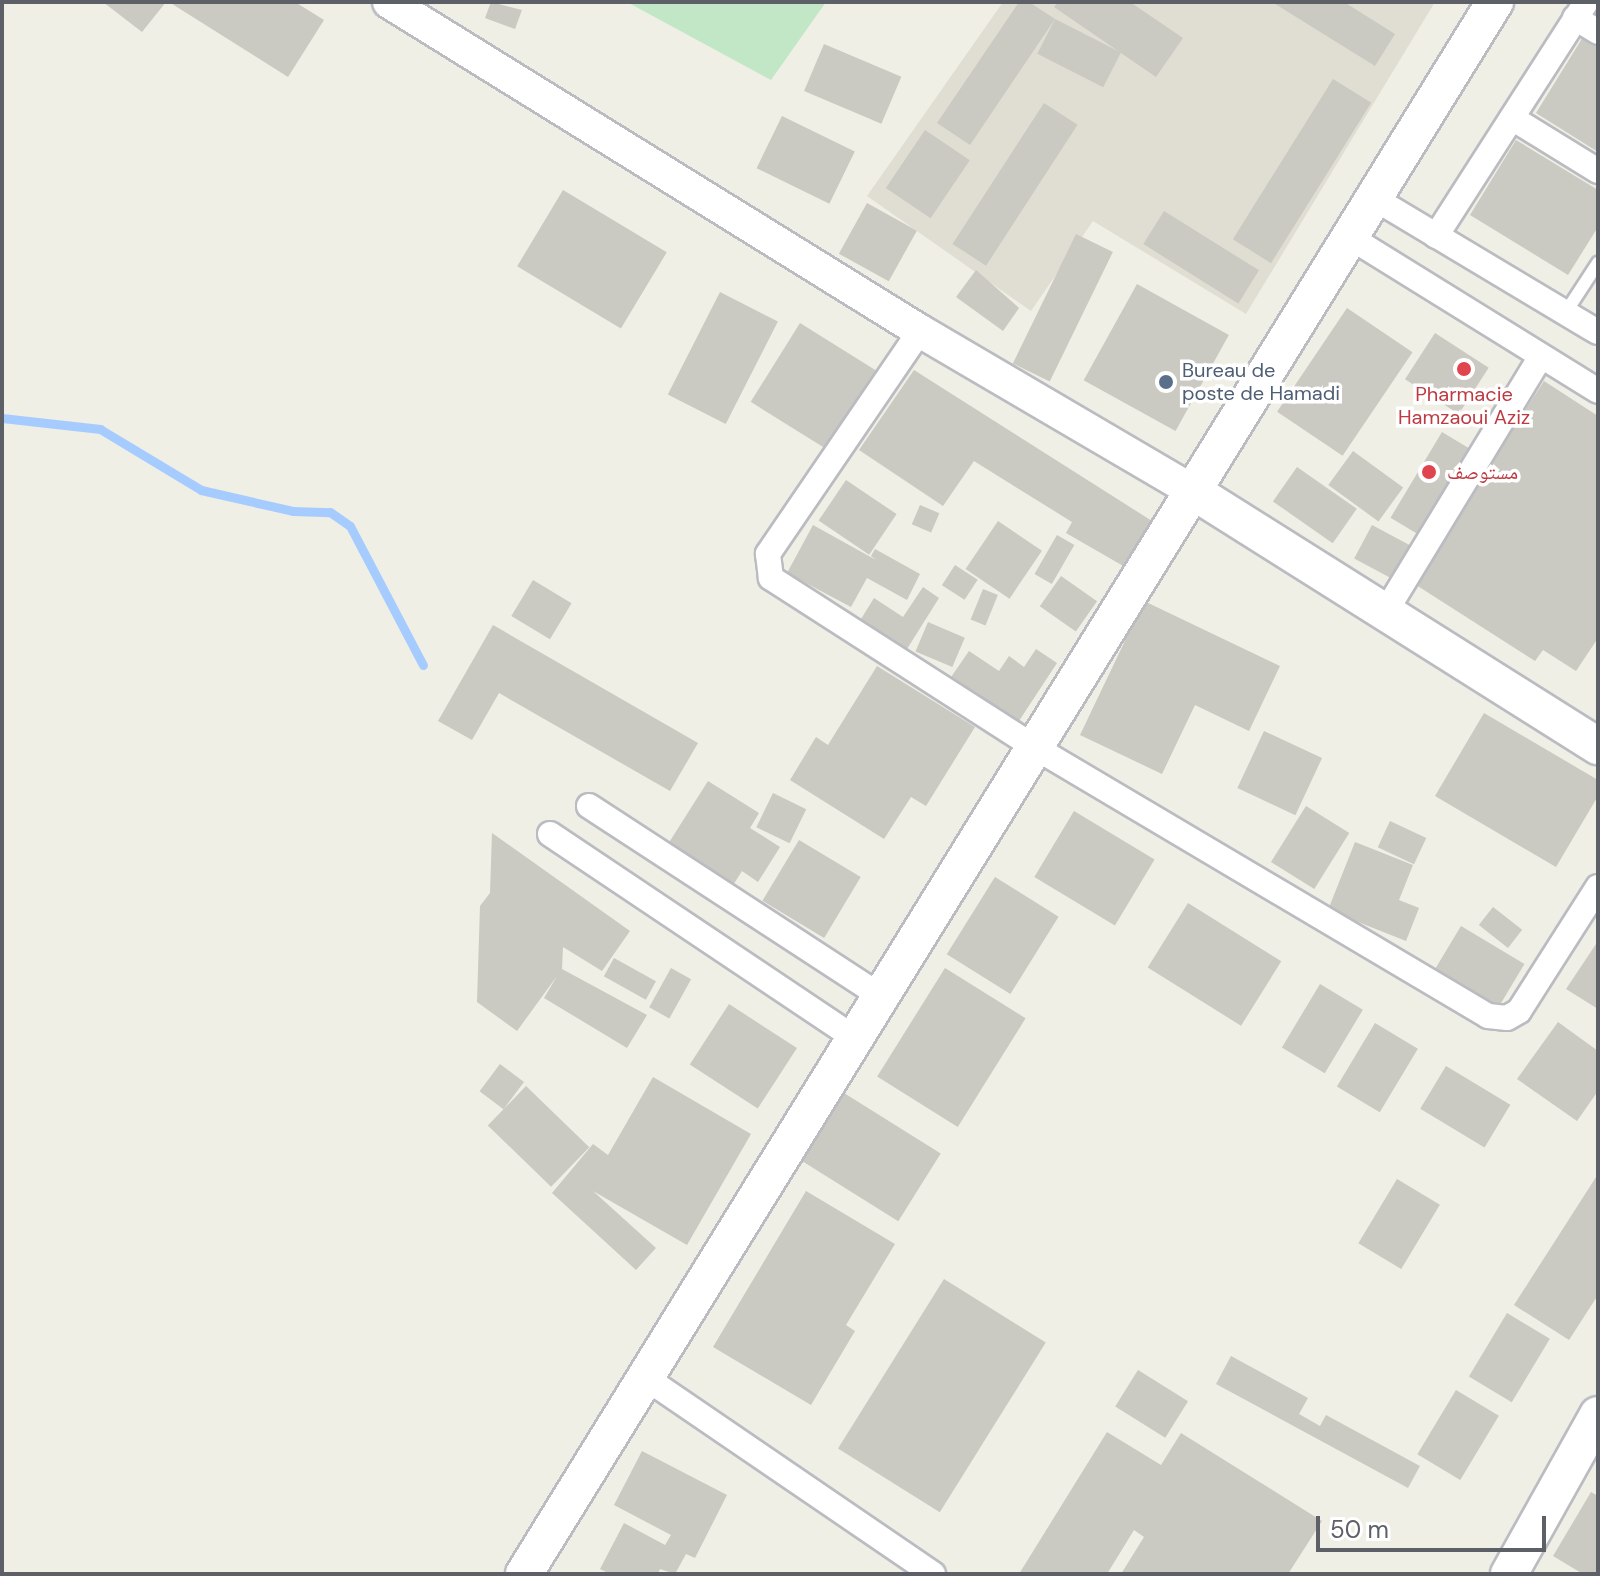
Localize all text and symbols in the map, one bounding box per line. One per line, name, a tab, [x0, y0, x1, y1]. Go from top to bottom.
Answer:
place label: Bureau de poste de Hamadi	[1182, 358, 1340, 405]
marker: Pharmacie Hamzaoui Aziz	[1455, 360, 1473, 378]
marker: Bureau de poste de Hamadi	[1157, 373, 1175, 391]
place label: Pharmacie Hamzaoui Aziz	[1398, 382, 1530, 429]
place label: مستوصف	[1447, 460, 1518, 484]
marker: مستوصف	[1418, 461, 1440, 483]
scale bar	[1320, 1500, 1550, 1550]
text: 50 m	[1330, 1514, 1389, 1545]

